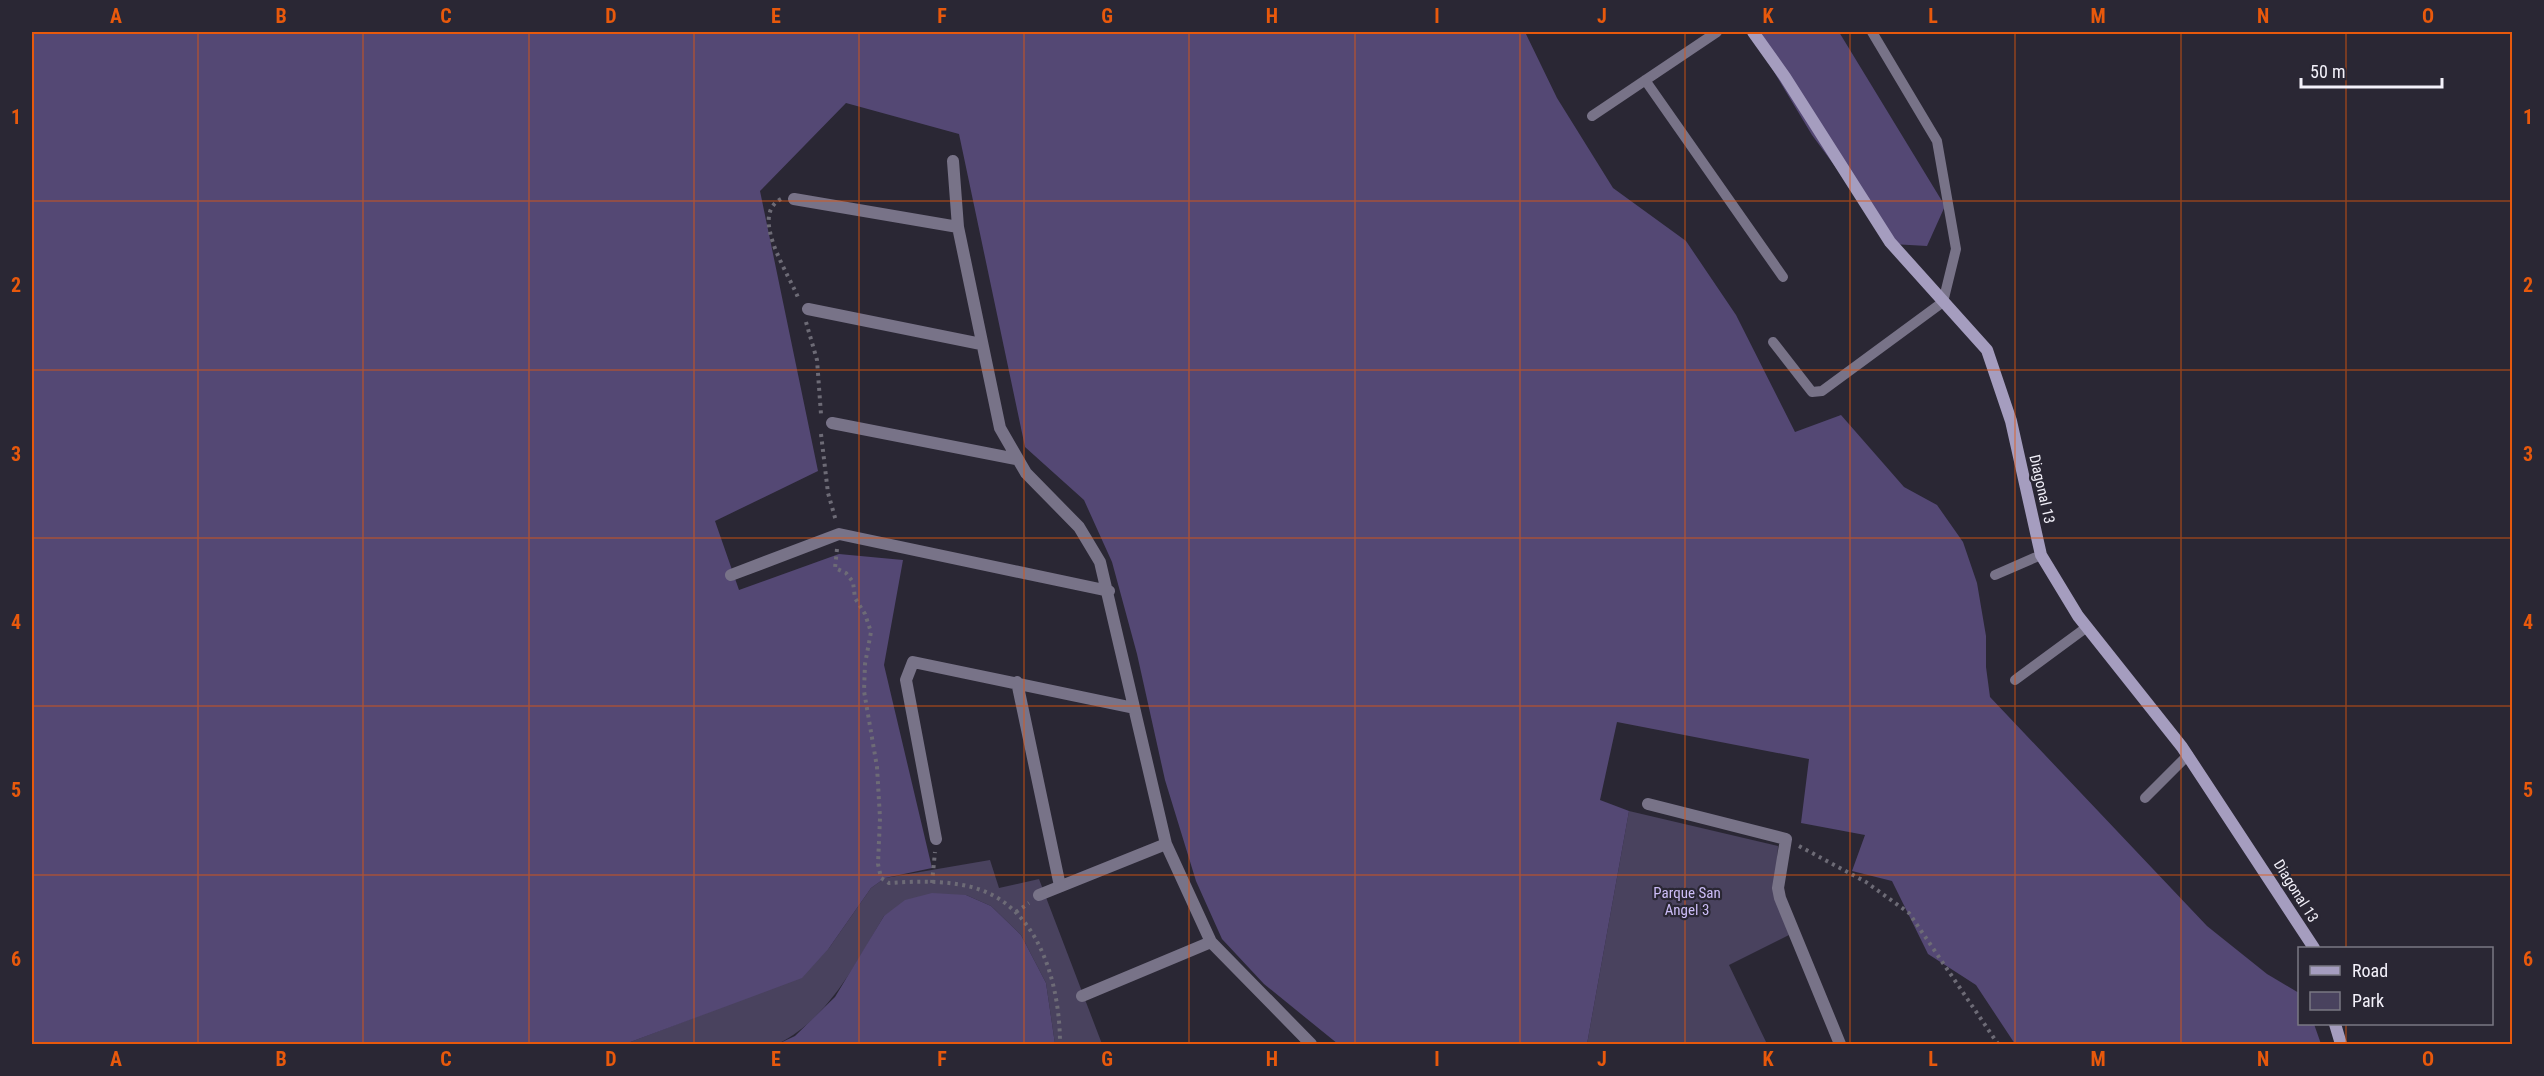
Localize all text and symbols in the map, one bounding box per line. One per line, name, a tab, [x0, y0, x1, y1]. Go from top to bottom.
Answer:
text: A	[110, 4, 122, 28]
text: B	[275, 4, 287, 28]
text: C	[440, 4, 452, 28]
text: D	[605, 4, 617, 28]
text: E	[771, 4, 781, 28]
text: F	[937, 4, 947, 28]
text: G	[1101, 4, 1113, 28]
text: H	[1266, 4, 1278, 28]
text: I	[1434, 4, 1440, 28]
text: J	[1597, 4, 1607, 28]
text: K	[1762, 4, 1774, 28]
text: L	[1928, 4, 1938, 28]
text: M	[2090, 4, 2106, 28]
text: N	[2257, 4, 2269, 28]
text: O	[2422, 4, 2434, 28]
scale bar	[2301, 51, 2442, 89]
text: 50 m	[2310, 61, 2345, 82]
text: 1	[11, 105, 21, 129]
text: 1	[2523, 105, 2533, 129]
text: 2	[11, 273, 21, 297]
text: 2	[2523, 273, 2533, 297]
text: 3	[11, 442, 21, 466]
text: 3	[2523, 442, 2533, 466]
street label: Diagonal 13	[2025, 453, 2059, 525]
text: 4	[11, 610, 21, 634]
text: 4	[2523, 610, 2533, 634]
text: 5	[11, 778, 21, 802]
text: 5	[2523, 778, 2533, 802]
street label: Diagonal 13	[2270, 856, 2322, 926]
park label: Parque San Angel 3	[1653, 884, 1721, 919]
text: 6	[11, 947, 21, 971]
legend	[2298, 947, 2493, 1025]
text: 6	[2523, 947, 2533, 971]
text: Road	[2352, 960, 2388, 981]
text: Park	[2352, 990, 2384, 1011]
text: A	[110, 1047, 122, 1071]
text: B	[275, 1047, 287, 1071]
text: C	[440, 1047, 452, 1071]
text: D	[605, 1047, 617, 1071]
text: E	[771, 1047, 781, 1071]
text: F	[937, 1047, 947, 1071]
text: G	[1101, 1047, 1113, 1071]
text: H	[1266, 1047, 1278, 1071]
text: I	[1434, 1047, 1440, 1071]
text: J	[1597, 1047, 1607, 1071]
text: K	[1762, 1047, 1774, 1071]
text: L	[1928, 1047, 1938, 1071]
text: M	[2090, 1047, 2106, 1071]
text: N	[2257, 1047, 2269, 1071]
text: O	[2422, 1047, 2434, 1071]

